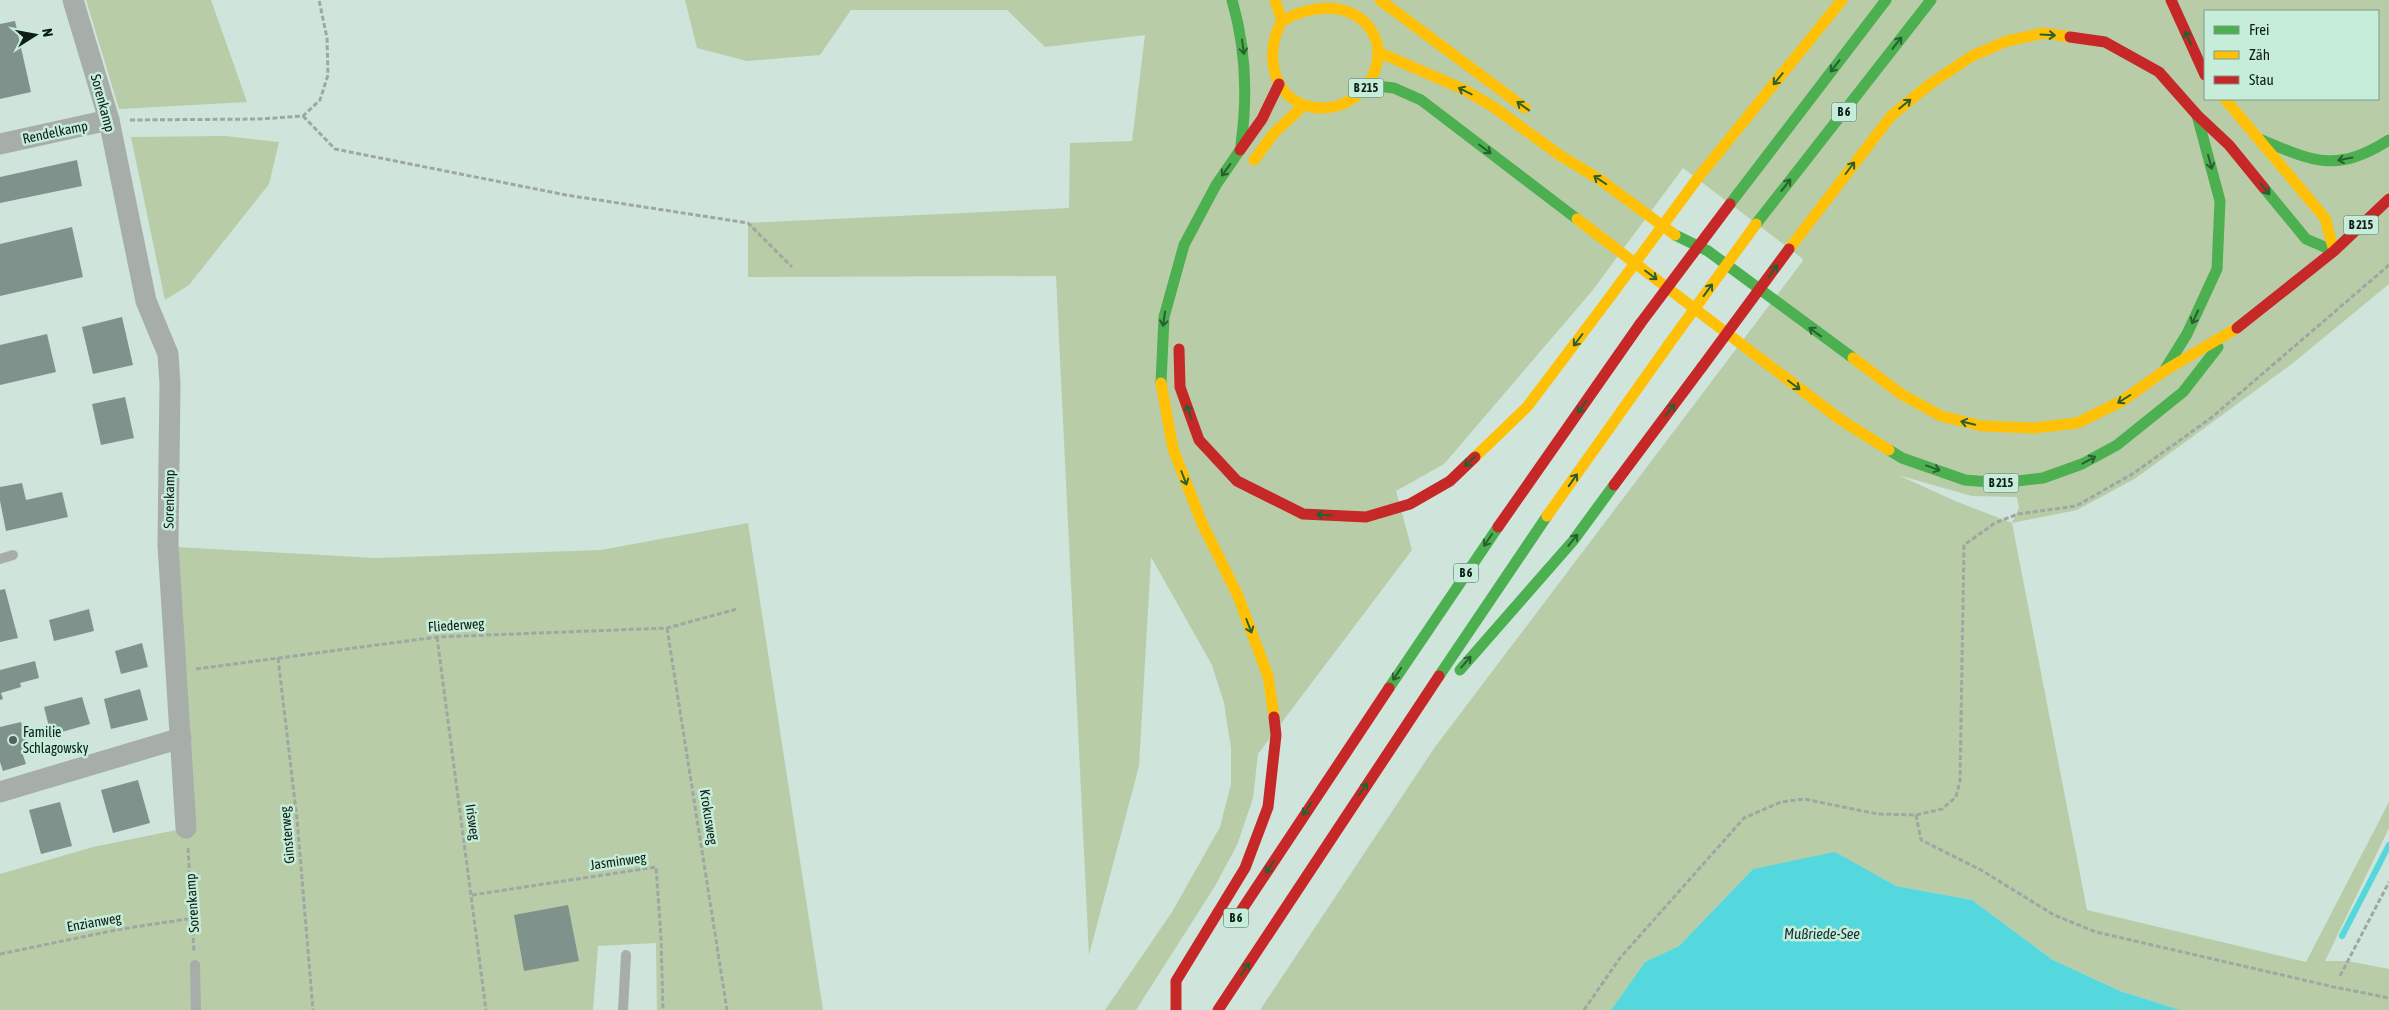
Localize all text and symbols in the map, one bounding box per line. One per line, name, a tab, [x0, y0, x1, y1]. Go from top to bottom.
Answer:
north arrow	[10, 10, 60, 60]
legend	[2204, 10, 2379, 100]
text: Frei	[2249, 21, 2269, 38]
text: N	[39, 27, 56, 38]
one-way arrow	[2040, 30, 2056, 39]
one-way arrow	[2183, 31, 2193, 46]
one-way arrow	[1892, 36, 1902, 50]
one-way arrow	[1238, 39, 1248, 55]
text: Zäh	[2249, 46, 2270, 63]
one-way arrow	[1830, 59, 1841, 72]
text: Stau	[2249, 71, 2274, 88]
street label: Sorenkamp	[88, 72, 118, 134]
one-way arrow	[1773, 72, 1784, 85]
road number: B 215	[1348, 78, 1384, 98]
one-way arrow	[1457, 85, 1472, 95]
one-way arrow	[1899, 99, 1912, 110]
one-way arrow	[1516, 101, 1530, 111]
road number: B 6	[1832, 102, 1856, 121]
street label: Rendelkamp	[21, 117, 89, 147]
one-way arrow	[1478, 144, 1492, 154]
one-way arrow	[2205, 153, 2215, 169]
one-way arrow	[2337, 155, 2353, 165]
one-way arrow	[1845, 162, 1856, 175]
one-way arrow	[1221, 163, 1232, 176]
one-way arrow	[1593, 175, 1607, 185]
one-way arrow	[1781, 179, 1792, 192]
one-way arrow	[2260, 182, 2271, 195]
road number: B 215	[2344, 216, 2378, 234]
one-way arrow	[1767, 265, 1778, 278]
one-way arrow	[1644, 270, 1658, 280]
one-way arrow	[1703, 284, 1713, 298]
one-way arrow	[2189, 309, 2199, 324]
one-way arrow	[1159, 310, 1169, 326]
one-way arrow	[1809, 326, 1822, 337]
one-way arrow	[1573, 333, 1583, 347]
one-way arrow	[1787, 379, 1800, 390]
one-way arrow	[2118, 395, 2132, 405]
one-way arrow	[1577, 400, 1587, 414]
one-way arrow	[1665, 404, 1676, 417]
one-way arrow	[1184, 405, 1193, 420]
one-way arrow	[1961, 418, 1977, 427]
one-way arrow	[1464, 455, 1477, 467]
one-way arrow	[2081, 455, 2096, 464]
one-way arrow	[1924, 464, 1940, 473]
street label: Sorenkamp	[160, 469, 178, 529]
one-way arrow	[1180, 470, 1189, 485]
one-way arrow	[1568, 473, 1578, 487]
road number: B 215	[1984, 473, 2018, 492]
one-way arrow	[1316, 510, 1332, 519]
one-way arrow	[1483, 532, 1493, 546]
one-way arrow	[1568, 534, 1579, 547]
road number: B 6	[1454, 564, 1478, 582]
street label: Fliederweg	[427, 615, 485, 635]
one-way arrow	[1245, 618, 1254, 634]
one-way arrow	[1461, 656, 1472, 669]
one-way arrow	[1392, 667, 1402, 681]
place label: Familie Schlagowsky	[23, 724, 89, 756]
marker: Familie Schlagowsky	[7, 734, 19, 746]
one-way arrow	[1358, 783, 1368, 797]
street label: Krokusweg	[697, 788, 721, 846]
one-way arrow	[1302, 802, 1312, 816]
street label: Irisweg	[463, 803, 483, 841]
street label: Ginsterweg	[277, 806, 297, 864]
street label: Jasminweg	[589, 849, 647, 873]
one-way arrow	[1264, 859, 1274, 873]
street label: Sorenkamp	[182, 873, 202, 933]
road number: B 6	[1224, 908, 1248, 928]
street label: Enzianweg	[66, 909, 122, 935]
water label: Mußriede-See	[1784, 925, 1860, 942]
one-way arrow	[1240, 963, 1250, 977]

